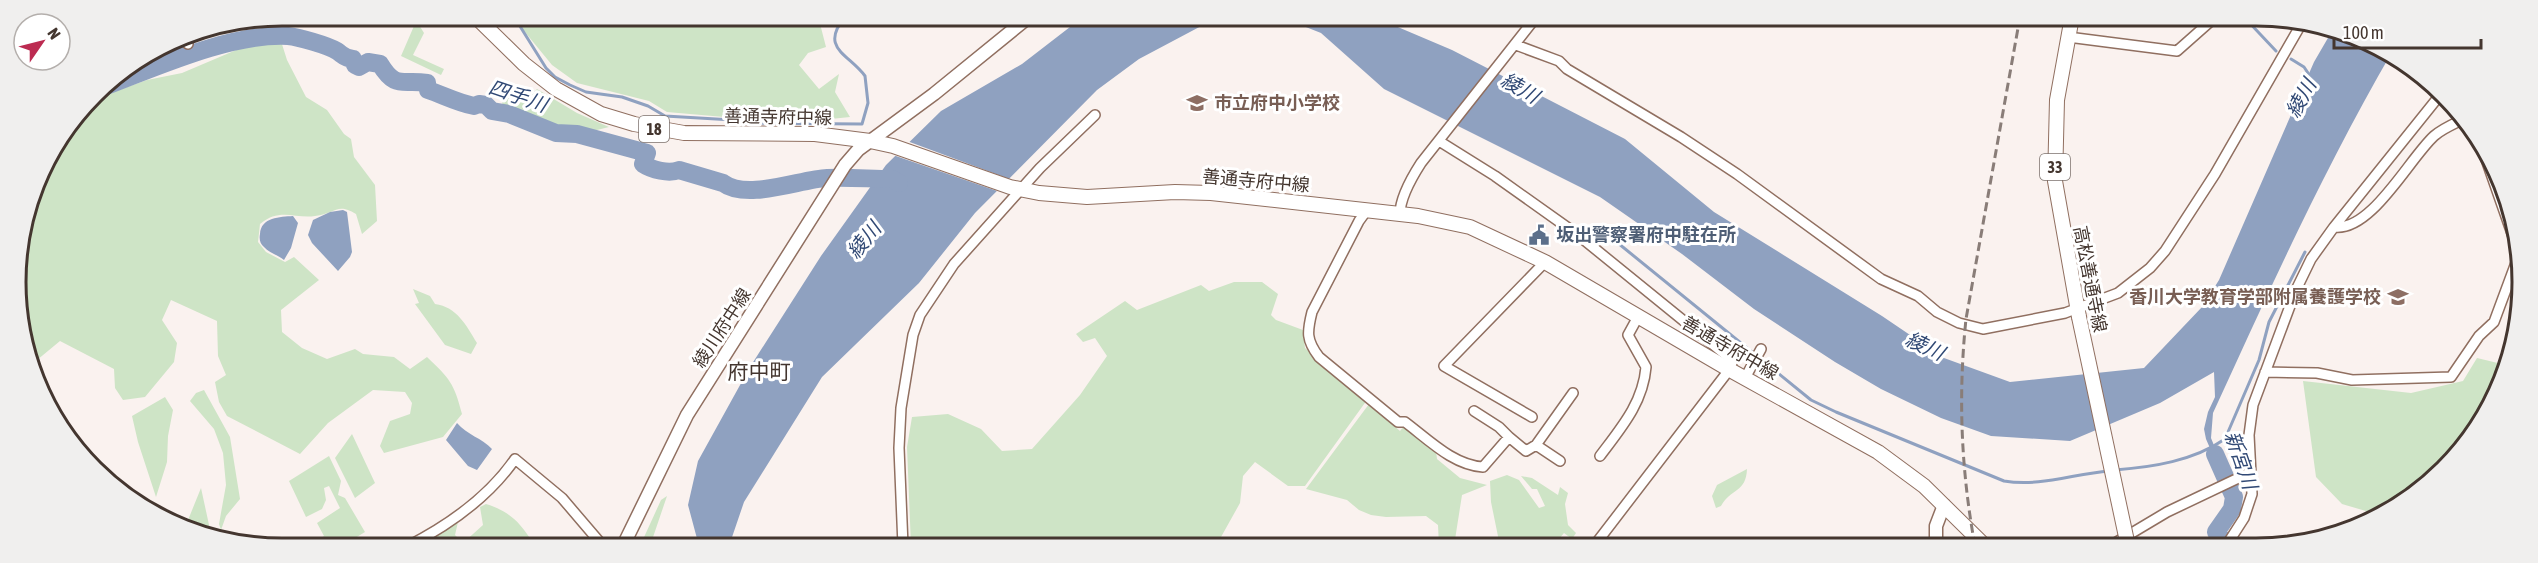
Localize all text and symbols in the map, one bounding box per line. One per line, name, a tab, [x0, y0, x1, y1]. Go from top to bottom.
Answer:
north arrow	[12, 12, 72, 72]
scale bar	[2334, 12, 2481, 50]
text: 100 m	[2343, 22, 2384, 43]
text: N	[44, 24, 64, 42]
water label: 綾川	[1497, 68, 1545, 109]
water label: 綾川	[2281, 73, 2321, 121]
water label: 四手川	[486, 75, 552, 117]
school or university icon: 市立府中小学校	[1185, 91, 1209, 115]
place label: 市立府中小学校	[1214, 92, 1340, 113]
street label: 善通寺府中線	[724, 105, 832, 128]
road number: 18	[639, 116, 669, 142]
road number: 33	[2040, 154, 2070, 180]
street label: 善通寺府中線	[1201, 165, 1311, 196]
water label: 綾川	[842, 215, 886, 262]
public building icon: 坂出警察署府中駐在所	[1527, 223, 1551, 247]
place label: 坂出警察署府中駐在所	[1556, 224, 1736, 245]
street label: 高松善通寺線	[2070, 224, 2111, 334]
street label: 綾川府中線	[688, 284, 755, 371]
school or university icon: 香川大学教育学部附属養護学校	[2386, 285, 2410, 309]
place label: 香川大学教育学部附属養護学校	[2129, 286, 2381, 307]
street label: 善通寺府中線	[1678, 311, 1782, 384]
water label: 綾川	[1902, 327, 1950, 365]
district label: 府中町	[728, 359, 791, 383]
water label: 新宮川	[2221, 428, 2263, 494]

